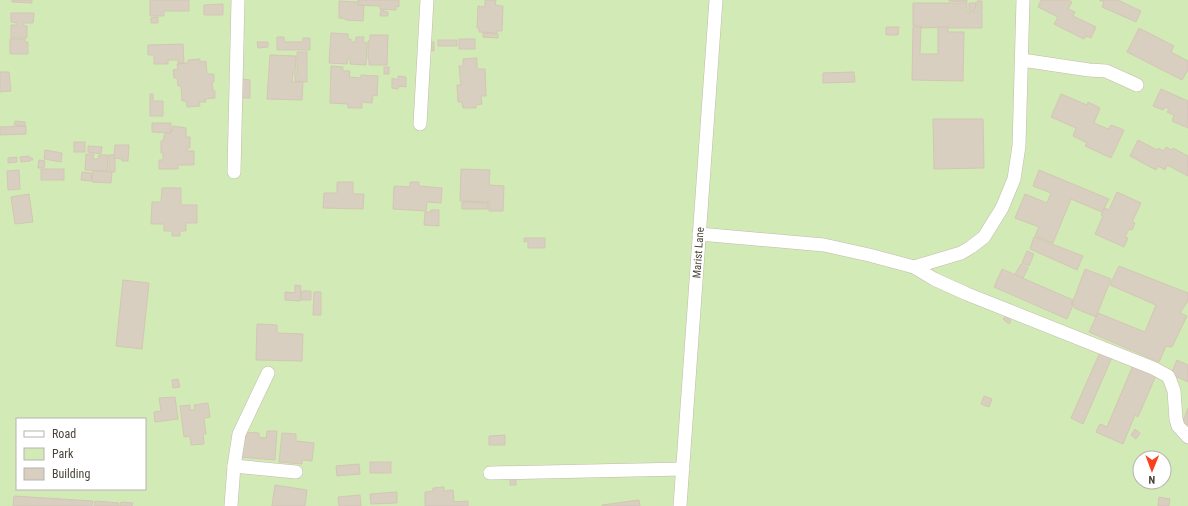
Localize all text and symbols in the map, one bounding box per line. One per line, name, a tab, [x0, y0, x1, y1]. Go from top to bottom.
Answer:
street label: Marist Lane	[690, 227, 707, 279]
legend	[16, 418, 146, 490]
text: Road	[52, 427, 76, 441]
text: Park	[52, 447, 74, 461]
north arrow	[1132, 450, 1172, 490]
text: Building	[52, 467, 90, 481]
text: N	[1148, 473, 1155, 486]

